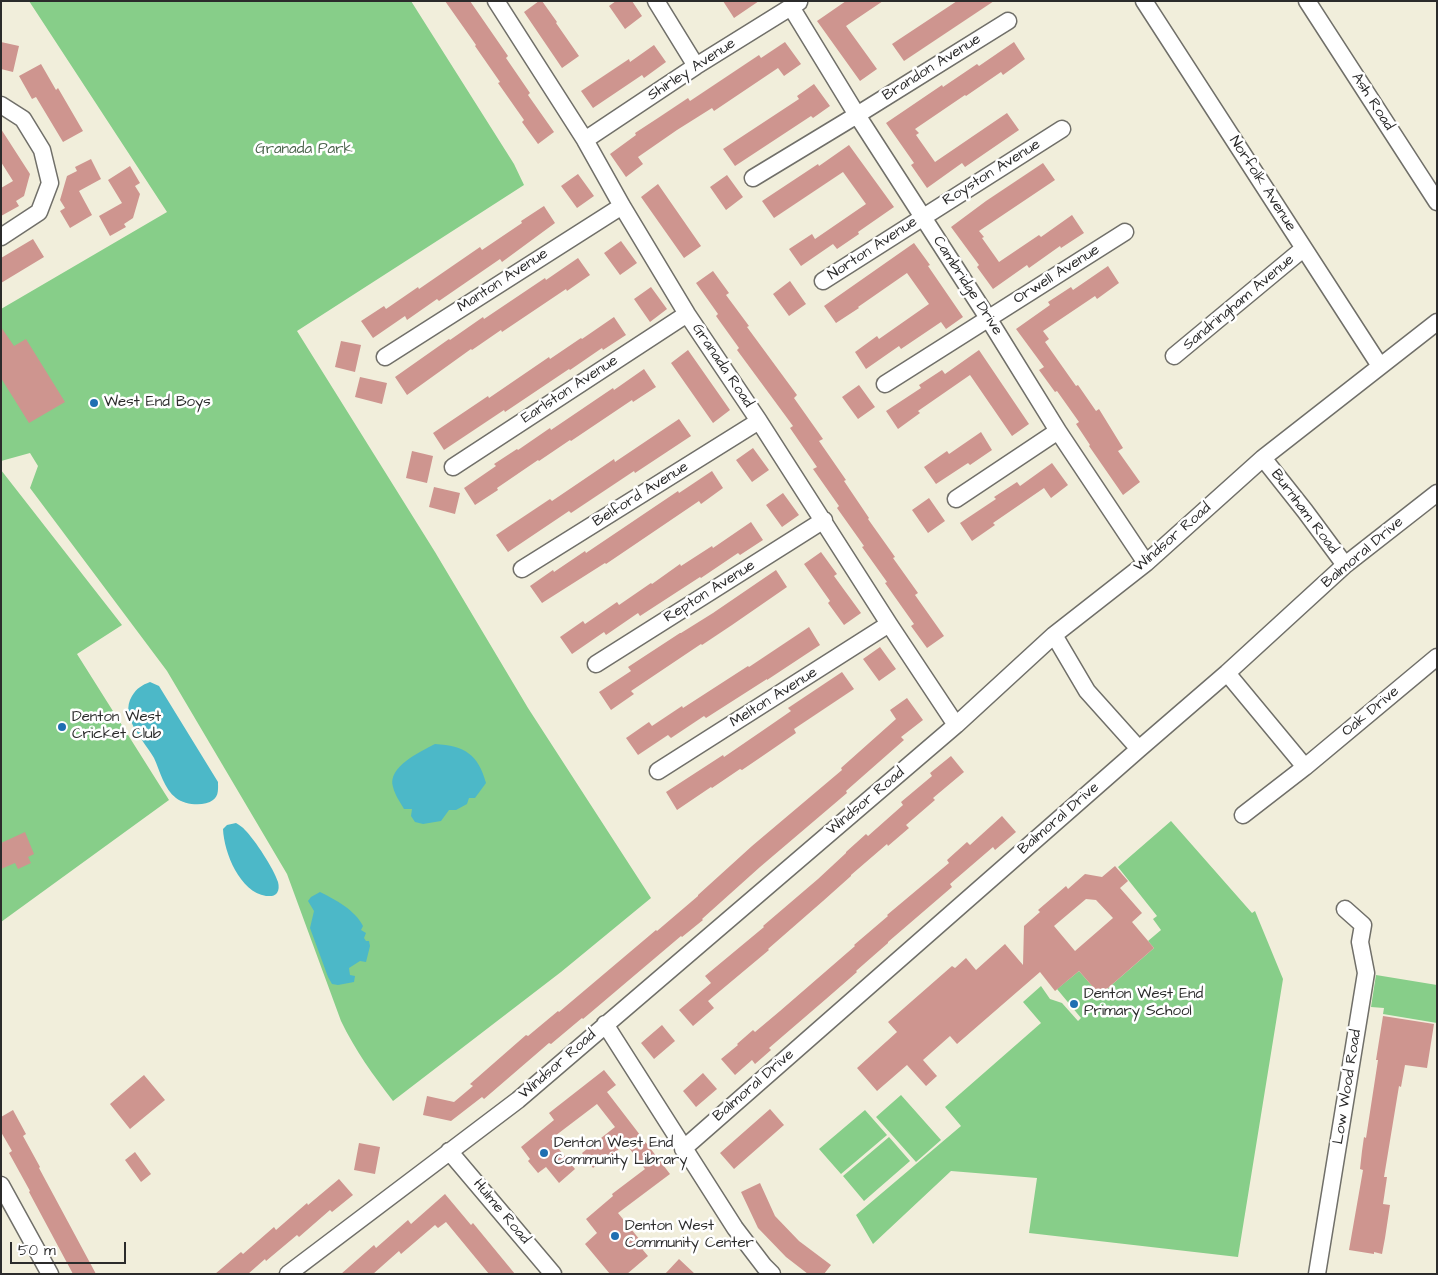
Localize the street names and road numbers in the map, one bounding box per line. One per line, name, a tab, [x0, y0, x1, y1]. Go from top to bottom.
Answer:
street label: Brandon Avenue	[880, 31, 984, 105]
street label: Shirley Avenue	[645, 35, 739, 105]
street label: Ash Road	[1347, 70, 1397, 134]
street label: Norfolk Avenue	[1225, 133, 1299, 235]
street label: Royston Avenue	[940, 136, 1044, 210]
street label: Norton Avenue	[825, 213, 921, 285]
street label: Cambridge Drive	[928, 233, 1006, 339]
street label: Orwell Avenue	[1011, 241, 1103, 309]
street label: Manton Avenue	[454, 245, 552, 317]
street label: Sandringham Avenue	[1180, 251, 1298, 355]
street label: Granada Road	[687, 321, 757, 411]
street label: Earlston Avenue	[518, 352, 622, 428]
street label: Belford Avenue	[590, 458, 692, 532]
street label: Burnham Road	[1266, 466, 1342, 558]
street label: Windsor Road	[1131, 500, 1215, 576]
street label: Balmoral Drive	[1318, 514, 1408, 592]
street label: Repton Avenue	[661, 557, 759, 627]
street label: Melton Avenue	[727, 664, 821, 732]
street label: Oak Drive	[1339, 683, 1403, 741]
street label: Windsor Road	[823, 764, 909, 840]
street label: Balmoral Drive	[1015, 779, 1103, 859]
street label: Windsor Road	[516, 1027, 600, 1103]
street label: Low Wood Road	[1330, 1028, 1366, 1146]
street label: Balmoral Drive	[710, 1046, 798, 1126]
street label: Hulme Road	[469, 1176, 533, 1248]

